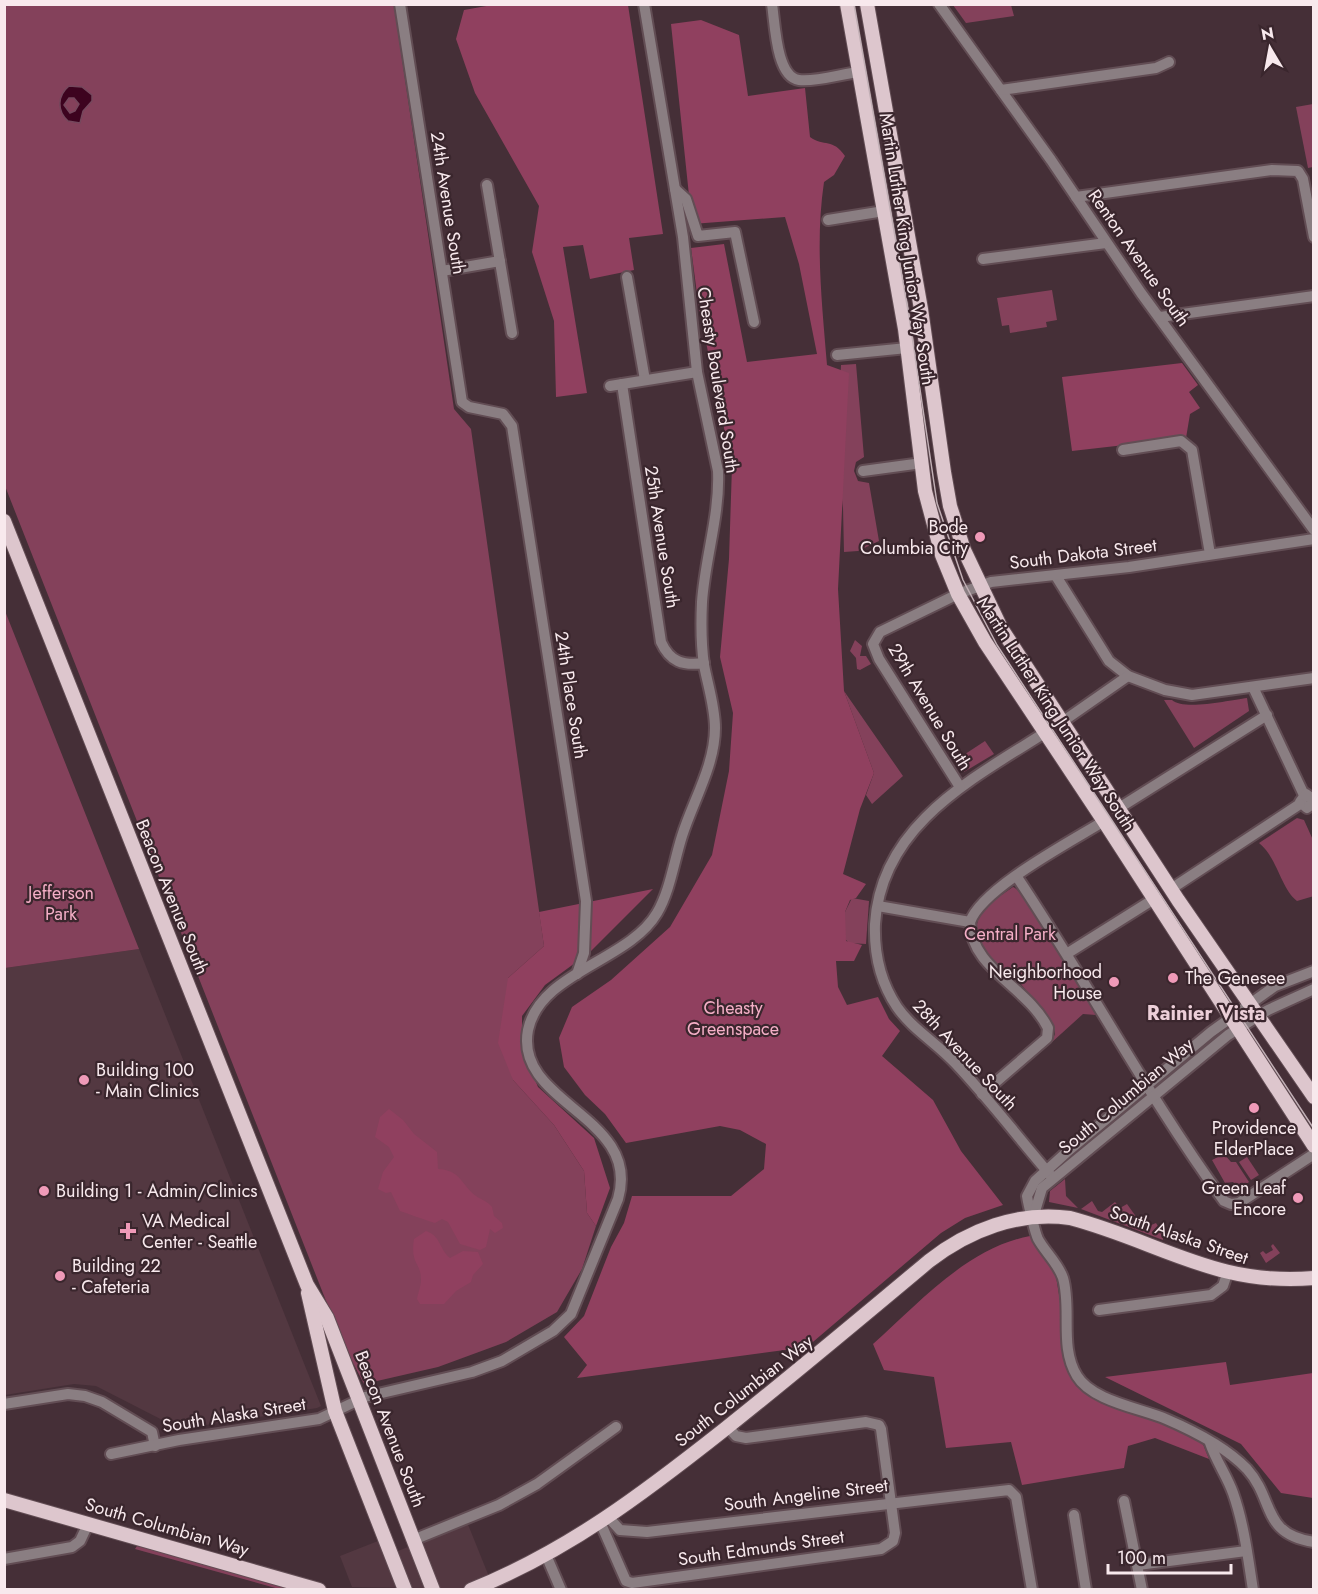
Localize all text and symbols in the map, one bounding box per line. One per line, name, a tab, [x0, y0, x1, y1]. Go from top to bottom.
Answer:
north arrow	[1240, 18, 1300, 78]
text: N	[1259, 21, 1276, 46]
street label: Martin Luther King Junior Way South	[873, 111, 941, 387]
street label: 24th Avenue South	[424, 130, 472, 276]
street label: Renton Avenue South	[1082, 184, 1196, 332]
street label: Cheasty Boulevard South	[690, 285, 746, 475]
street label: 25th Avenue South	[638, 464, 686, 610]
place label: Bode Columbia City	[860, 514, 968, 561]
marker: Bode Columbia City	[973, 530, 987, 544]
street label: South Dakota Street	[1008, 532, 1159, 576]
street label: Martin Luther King Junior Way South	[970, 592, 1142, 836]
street label: 24th Place South	[548, 629, 594, 761]
street label: 29th Avenue South	[882, 639, 978, 775]
street label: Beacon Avenue South	[129, 815, 215, 979]
park label: Jefferson Park	[26, 880, 94, 927]
park label: Central Park	[964, 921, 1056, 947]
place label: Neighborhood House	[989, 959, 1102, 1006]
place label: The Genesee	[1185, 965, 1285, 991]
marker: The Genesee	[1166, 971, 1180, 985]
marker: Neighborhood House	[1107, 975, 1121, 989]
street label: 28th Avenue South	[907, 994, 1023, 1116]
park label: Cheasty Greenspace	[687, 995, 779, 1042]
district label: Rainier Vista	[1147, 999, 1265, 1028]
street label: South Columbian Way	[1053, 1032, 1199, 1160]
place label: Building 100 - Main Clinics	[96, 1057, 199, 1104]
marker: Building 100 - Main Clinics	[77, 1073, 91, 1087]
marker: Providence ElderPlace	[1247, 1101, 1261, 1115]
place label: Providence ElderPlace	[1212, 1115, 1296, 1162]
place label: Green Leaf Encore	[1202, 1175, 1287, 1222]
place label: Building 1 - Admin/Clinics	[56, 1178, 258, 1204]
marker: Building 1 - Admin/Clinics	[37, 1184, 51, 1198]
marker: Green Leaf Encore	[1291, 1191, 1305, 1205]
street label: South Alaska Street	[1106, 1199, 1253, 1271]
place label: VA Medical Center - Seattle	[142, 1208, 257, 1255]
marker: VA Medical Center - Seattle	[119, 1222, 137, 1240]
place label: Building 22 - Cafeteria	[72, 1253, 161, 1300]
marker: Building 22 - Cafeteria	[53, 1269, 67, 1283]
street label: South Columbian Way	[669, 1329, 819, 1453]
street label: Beacon Avenue South	[348, 1347, 432, 1511]
street label: South Alaska Street	[160, 1391, 308, 1439]
street label: South Angeline Street	[722, 1472, 890, 1518]
street label: South Columbian Way	[82, 1491, 252, 1563]
street label: South Edmunds Street	[676, 1523, 846, 1573]
scale bar	[1108, 1537, 1231, 1575]
text: 100 m	[1117, 1545, 1166, 1571]

